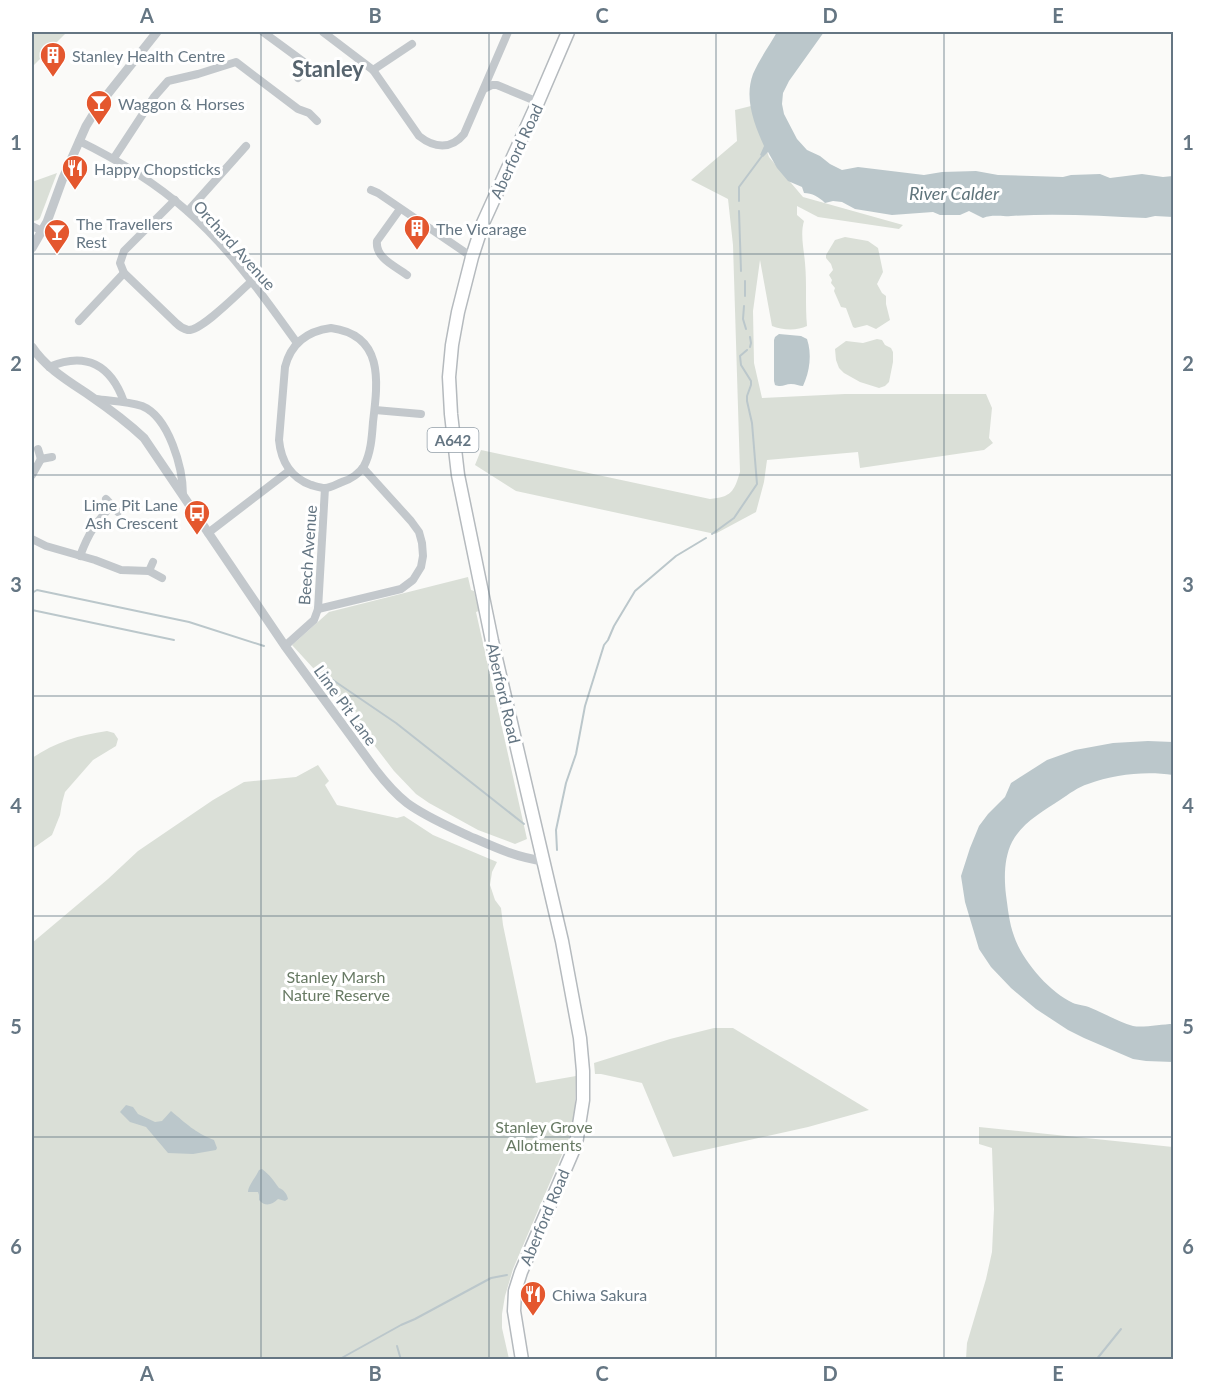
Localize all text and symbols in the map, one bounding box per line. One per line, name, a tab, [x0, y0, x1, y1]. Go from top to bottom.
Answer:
text: A	[139, 3, 154, 27]
text: B	[368, 3, 382, 27]
text: C	[595, 3, 609, 27]
text: D	[822, 3, 838, 27]
text: E	[1052, 3, 1064, 27]
building icon: Stanley Health Centre	[38, 40, 68, 78]
place label: Stanley Health Centre	[72, 46, 225, 65]
district label: Stanley	[292, 55, 364, 82]
bar icon: Waggon & Horses	[84, 88, 114, 126]
place label: Waggon & Horses	[118, 94, 245, 113]
street label: Aberford Road	[486, 101, 546, 201]
text: 1	[10, 130, 22, 154]
text: 1	[1182, 130, 1194, 154]
restaurant icon: Happy Chopsticks	[60, 153, 90, 191]
place label: Happy Chopsticks	[94, 159, 221, 178]
water label: River Calder	[909, 182, 1000, 204]
street label: Orchard Avenue	[190, 196, 280, 294]
building icon: The Vicarage	[402, 213, 432, 251]
place label: The Travellers Rest	[76, 214, 173, 251]
bar icon: The Travellers Rest	[42, 217, 72, 255]
place label: The Vicarage	[436, 219, 527, 238]
text: 2	[10, 351, 22, 375]
text: 2	[1182, 351, 1194, 375]
road number: A642	[428, 428, 478, 452]
place label: Lime Pit Lane Ash Crescent	[83, 495, 178, 532]
bus stop icon: Lime Pit Lane Ash Crescent	[182, 498, 212, 536]
street label: Beech Avenue	[294, 504, 320, 606]
text: 3	[10, 572, 22, 596]
text: 3	[1182, 572, 1194, 596]
street label: Aberford Road	[483, 641, 525, 745]
street label: Lime Pit Lane	[311, 661, 381, 749]
text: 4	[10, 793, 22, 817]
text: 4	[1182, 793, 1194, 817]
park label: Stanley Marsh Nature Reserve	[282, 967, 390, 1004]
text: 5	[10, 1014, 22, 1038]
text: 5	[1182, 1014, 1194, 1038]
park label: Stanley Grove Allotments	[495, 1117, 593, 1154]
street label: Aberford Road	[515, 1166, 573, 1268]
text: 6	[10, 1234, 22, 1258]
text: 6	[1182, 1234, 1194, 1258]
restaurant icon: Chiwa Sakura	[518, 1279, 548, 1317]
place label: Chiwa Sakura	[552, 1285, 647, 1304]
text: A	[139, 1361, 154, 1385]
text: B	[368, 1361, 382, 1385]
text: C	[595, 1361, 609, 1385]
text: D	[822, 1361, 838, 1385]
text: E	[1052, 1361, 1064, 1385]

